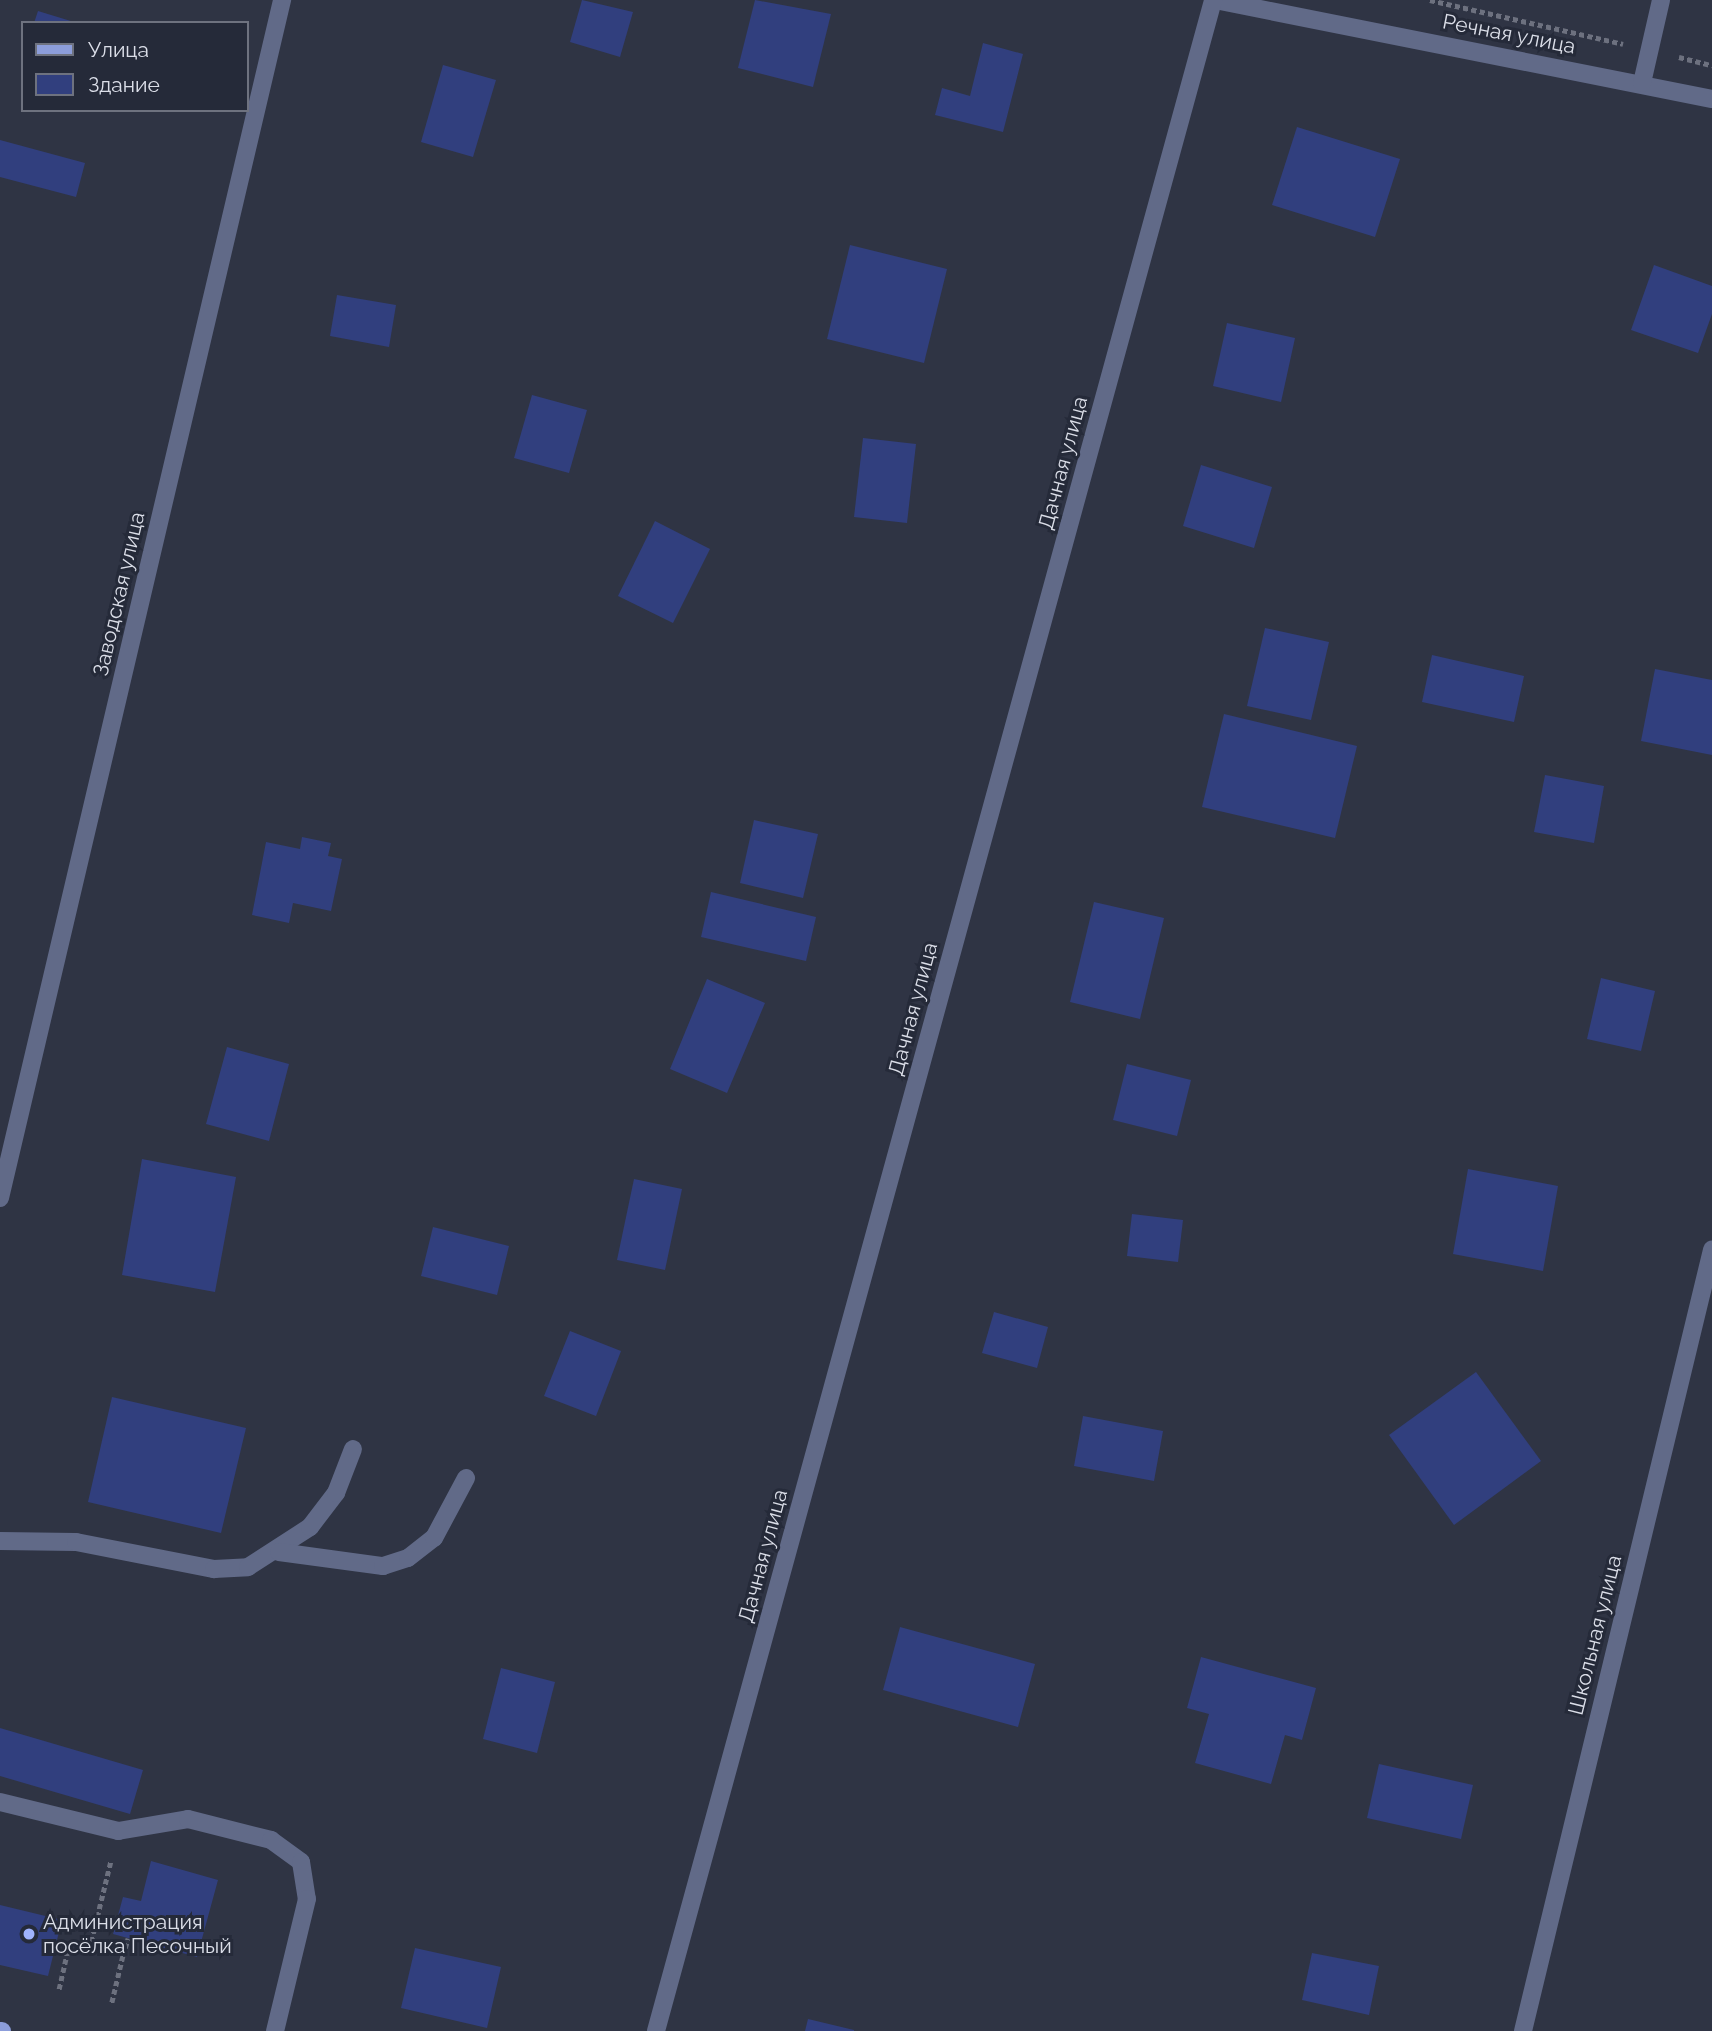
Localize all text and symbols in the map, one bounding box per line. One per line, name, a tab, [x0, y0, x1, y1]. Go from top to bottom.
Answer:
street label: Речная улица	[1440, 9, 1578, 59]
legend	[21, 21, 248, 112]
text: Улица	[88, 37, 149, 62]
text: Здание	[88, 72, 160, 97]
street label: Дачная улица	[1033, 393, 1093, 533]
street label: Заводская улица	[88, 509, 150, 679]
street label: Дачная улица	[883, 939, 943, 1079]
street label: Дачная улица	[733, 1486, 793, 1626]
street label: Школьная улица	[1563, 1552, 1627, 1718]
place label: Администрация посёлка Песочный	[43, 1909, 232, 1959]
marker: Администрация посёлка Песочный	[21, 1926, 37, 1942]

